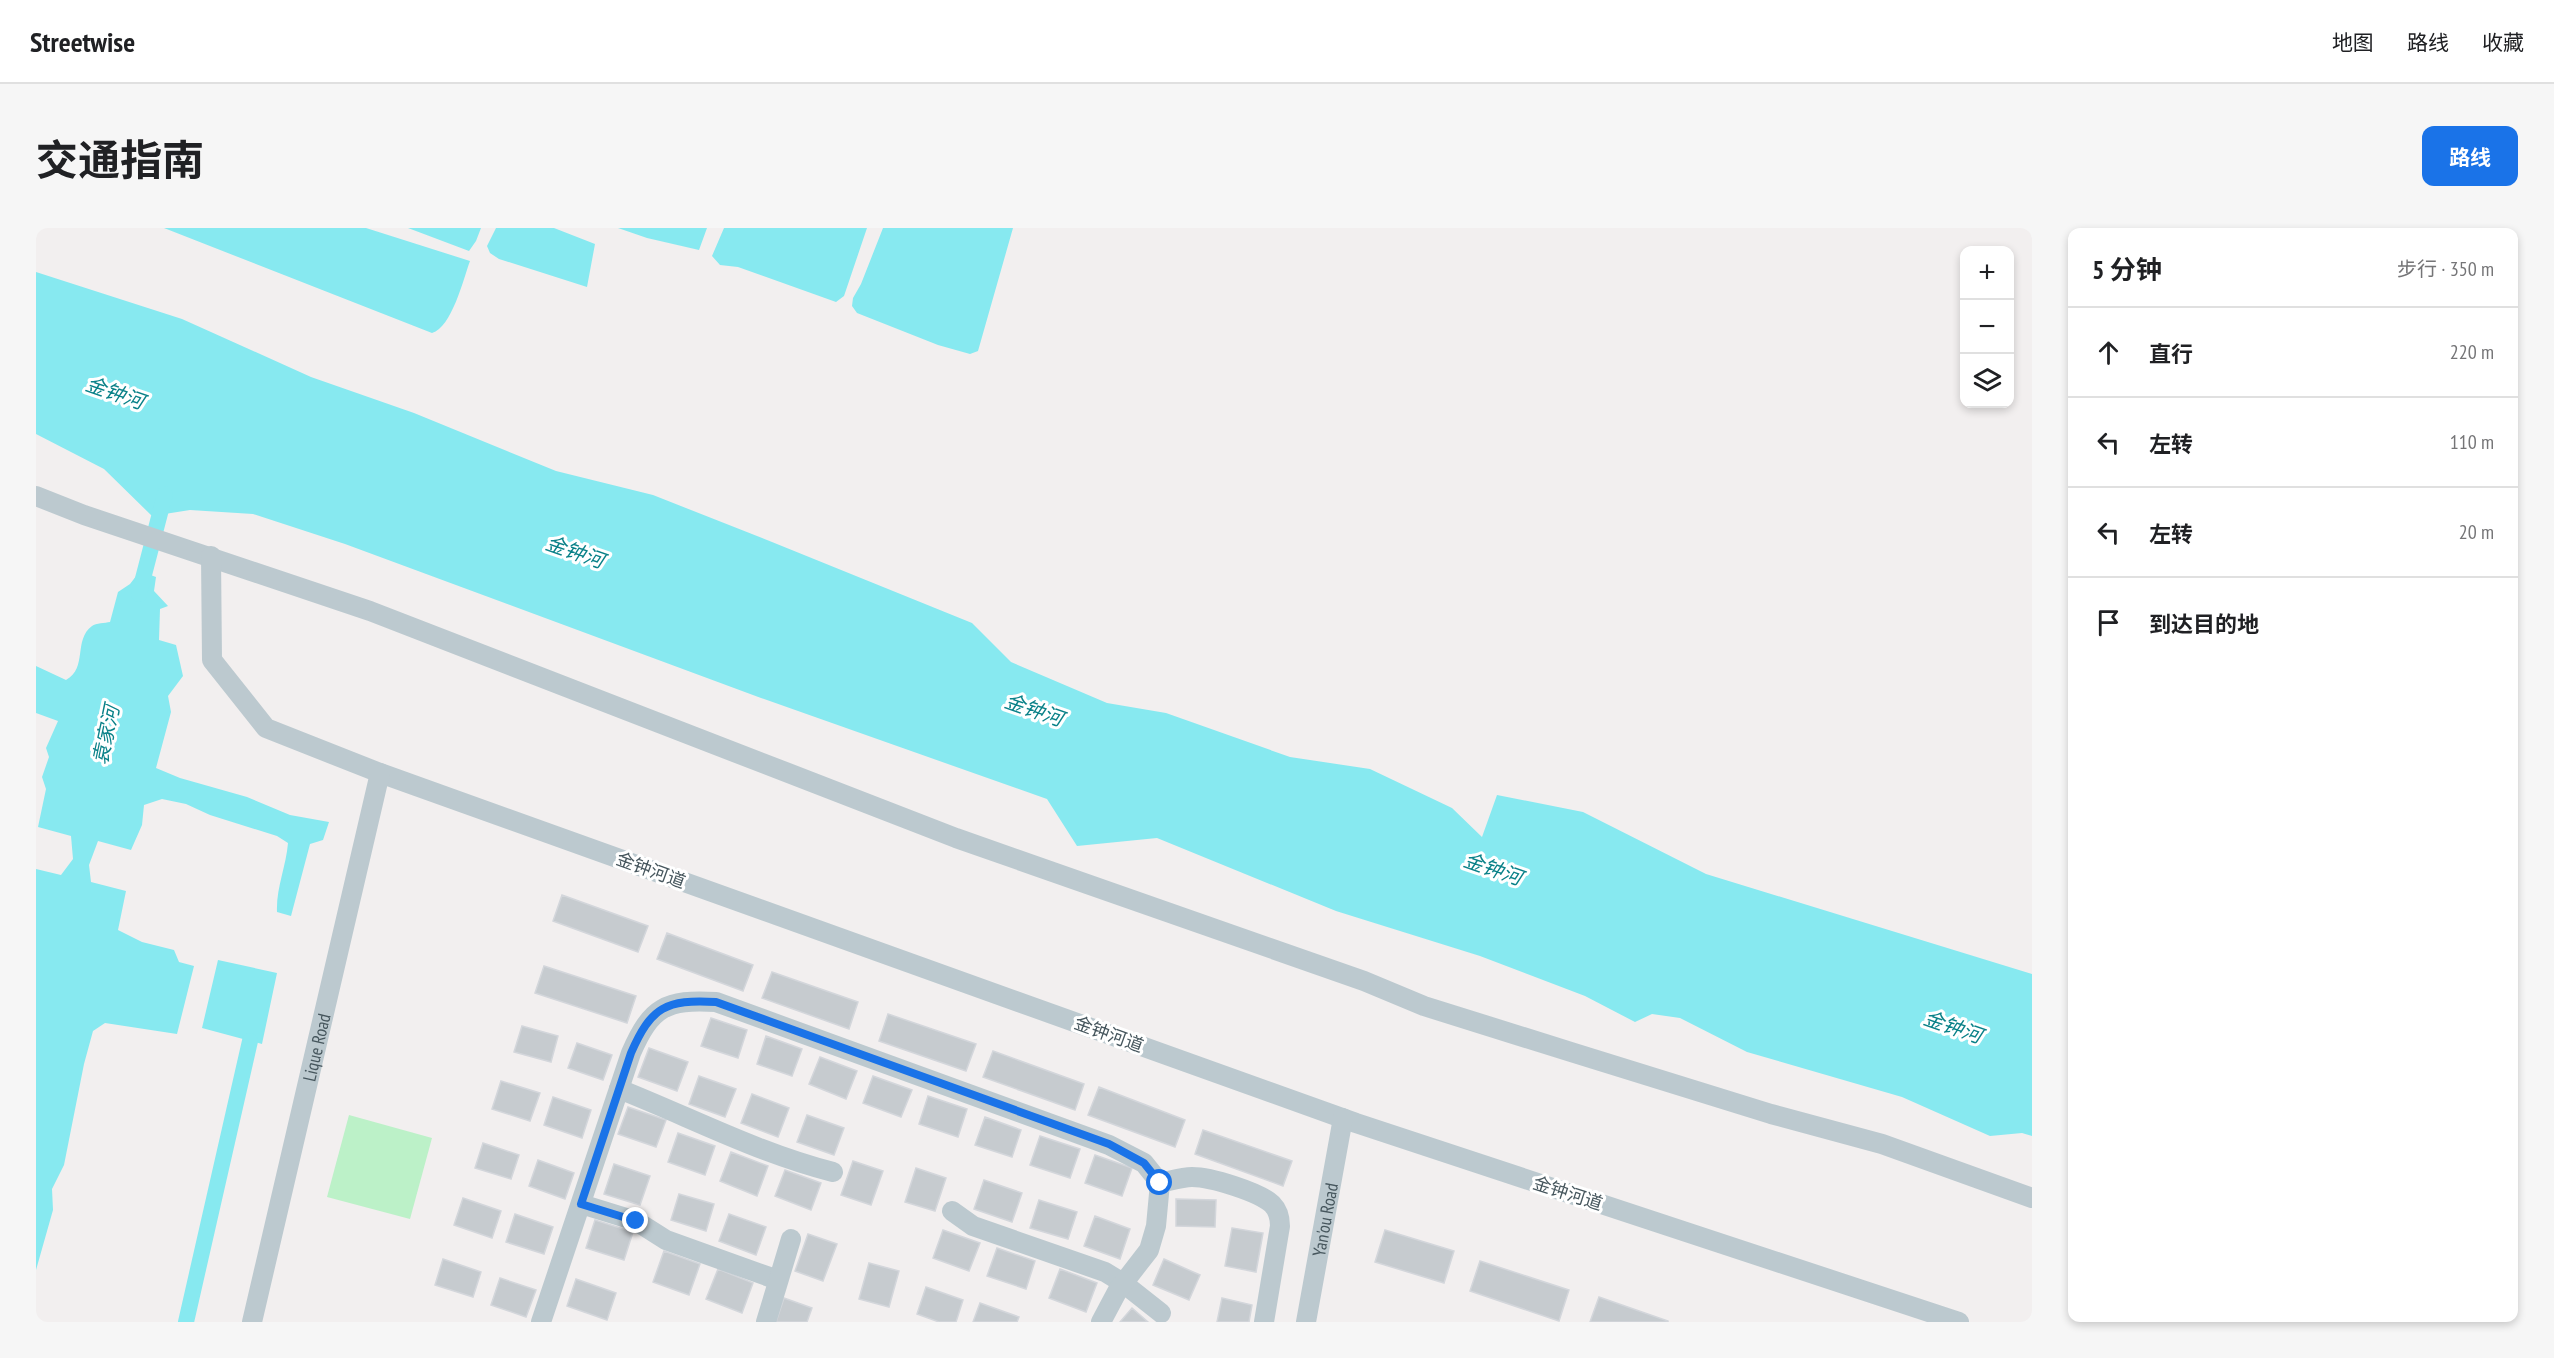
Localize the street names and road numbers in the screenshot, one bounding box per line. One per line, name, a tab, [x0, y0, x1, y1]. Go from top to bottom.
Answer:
street label: 金钟河道	[613, 847, 689, 893]
street label: Lique Road	[297, 1011, 335, 1084]
street label: 金钟河道	[1071, 1011, 1147, 1057]
street label: 金钟河道	[1530, 1171, 1606, 1215]
street label: Yan'ou Road	[1307, 1181, 1342, 1258]

